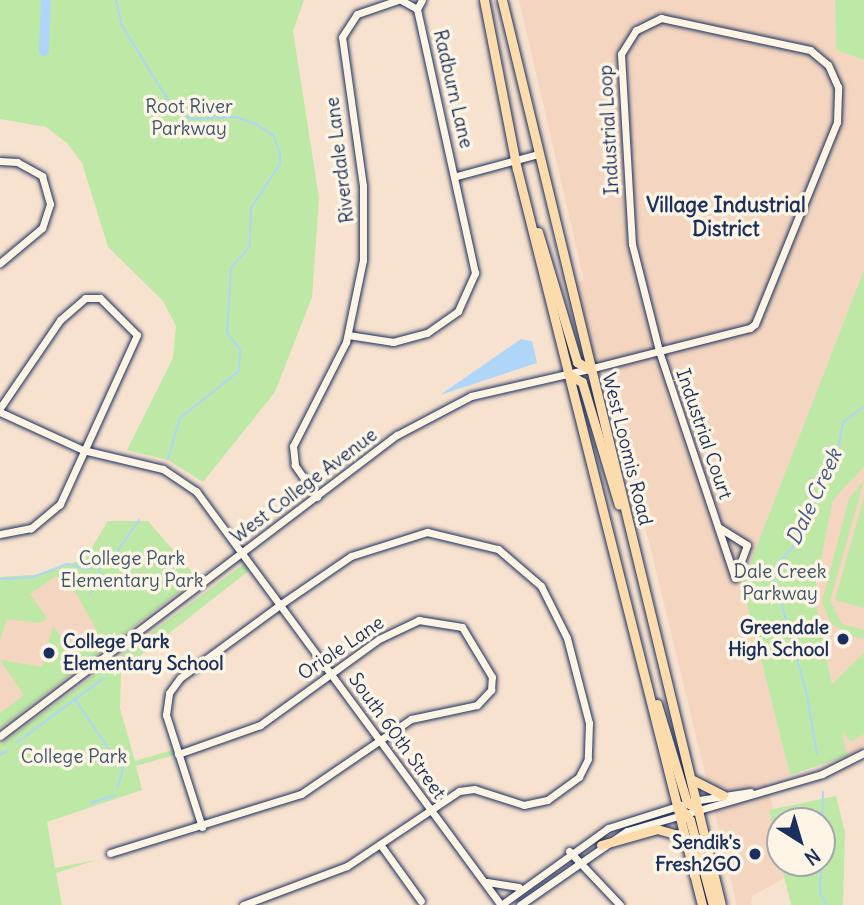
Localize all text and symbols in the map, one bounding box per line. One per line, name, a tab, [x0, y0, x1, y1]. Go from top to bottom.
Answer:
street label: Radburn Lane	[428, 27, 478, 151]
street label: Industrial Loop	[594, 64, 624, 196]
park label: Root River Parkway	[145, 96, 233, 140]
street label: Riverdale Lane	[321, 96, 359, 224]
district label: Village Industrial District	[646, 192, 806, 242]
street label: Industrial Court	[671, 366, 737, 502]
street label: West Loomis Road	[597, 370, 657, 528]
street label: West College Avenue	[226, 424, 382, 548]
water label: Dale Creek	[781, 445, 847, 549]
park label: College Park Elementary Park	[61, 548, 203, 592]
park label: Dale Creek Parkway	[733, 561, 827, 605]
street label: Oriole Lane	[294, 611, 388, 685]
place label: Greendale High School	[728, 617, 829, 661]
place label: College Park Elementary School	[63, 631, 224, 675]
marker: Greendale High School	[835, 631, 851, 647]
marker: College Park Elementary School	[41, 645, 57, 661]
street label: South 60th Street	[344, 669, 450, 803]
park label: College Park	[21, 746, 127, 768]
north arrow	[766, 807, 836, 877]
place label: Sendik's Fresh2GO	[655, 832, 741, 876]
text: N	[800, 844, 825, 871]
marker: Sendik's Fresh2GO	[747, 846, 763, 862]

